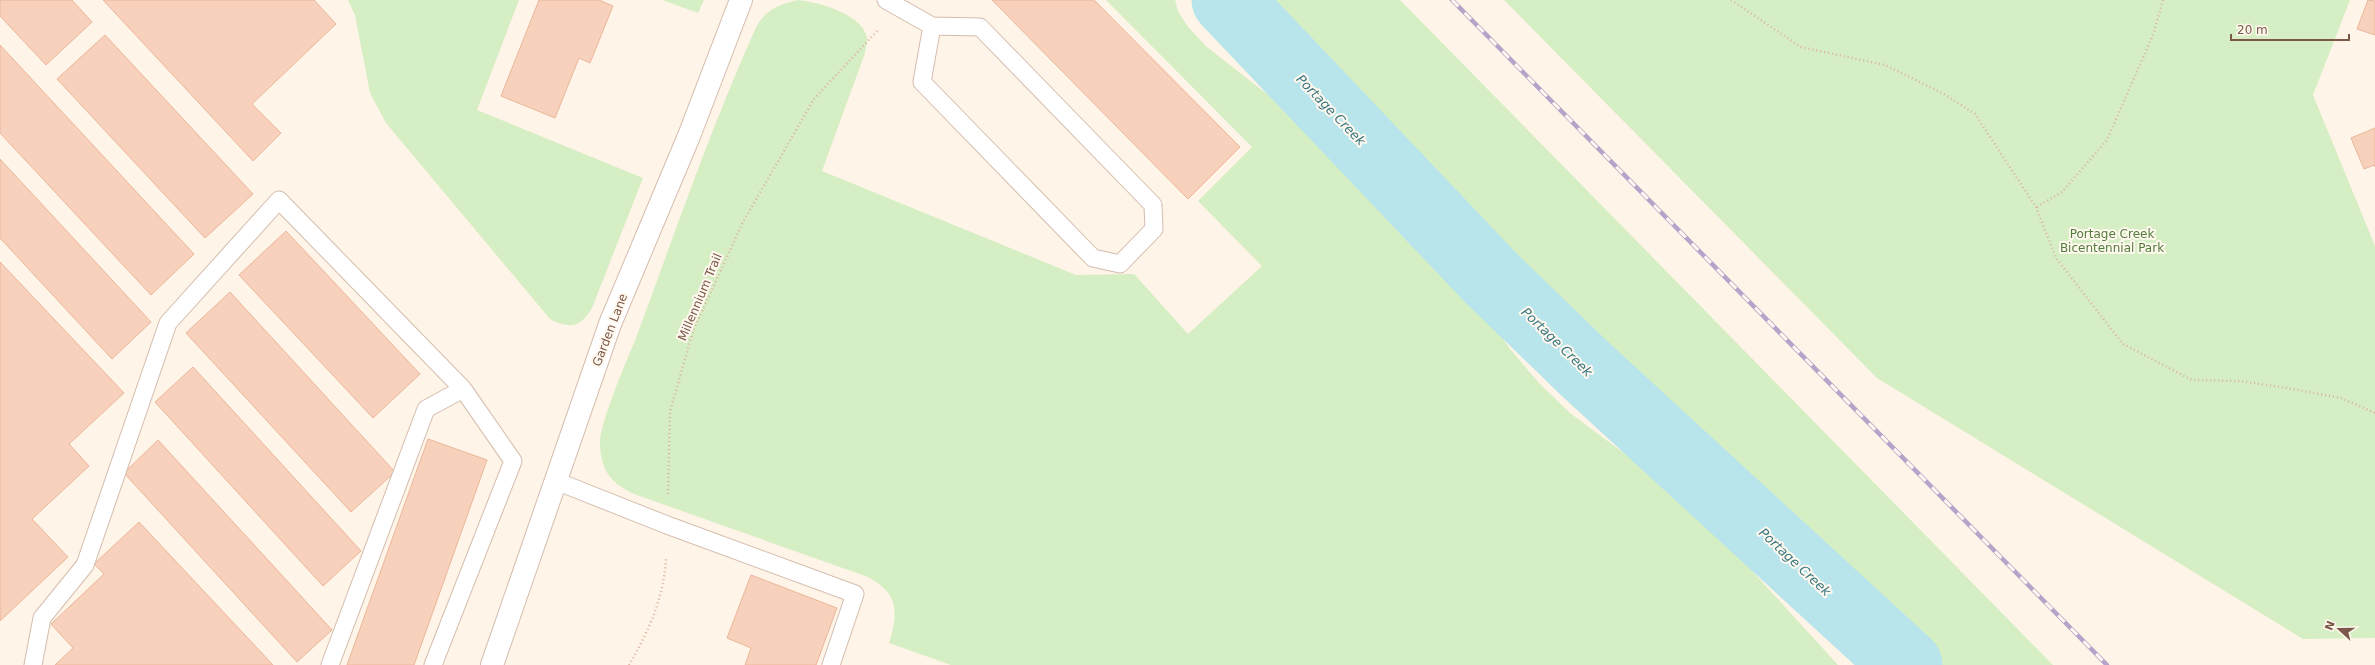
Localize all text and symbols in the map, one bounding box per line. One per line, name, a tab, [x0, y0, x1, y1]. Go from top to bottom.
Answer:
scale bar	[2231, 16, 2349, 42]
text: 20 m	[2237, 23, 2268, 37]
water label: Portage Creek	[1293, 72, 1369, 149]
park label: Portage Creek Bicentennial Park	[2060, 227, 2164, 255]
street label: Millennium Trail	[675, 251, 725, 343]
street label: Garden Lane	[590, 292, 630, 368]
water label: Portage Creek	[1519, 304, 1596, 380]
water label: Portage Creek	[1756, 525, 1834, 599]
north arrow	[2319, 609, 2359, 649]
text: N	[2322, 619, 2338, 632]

